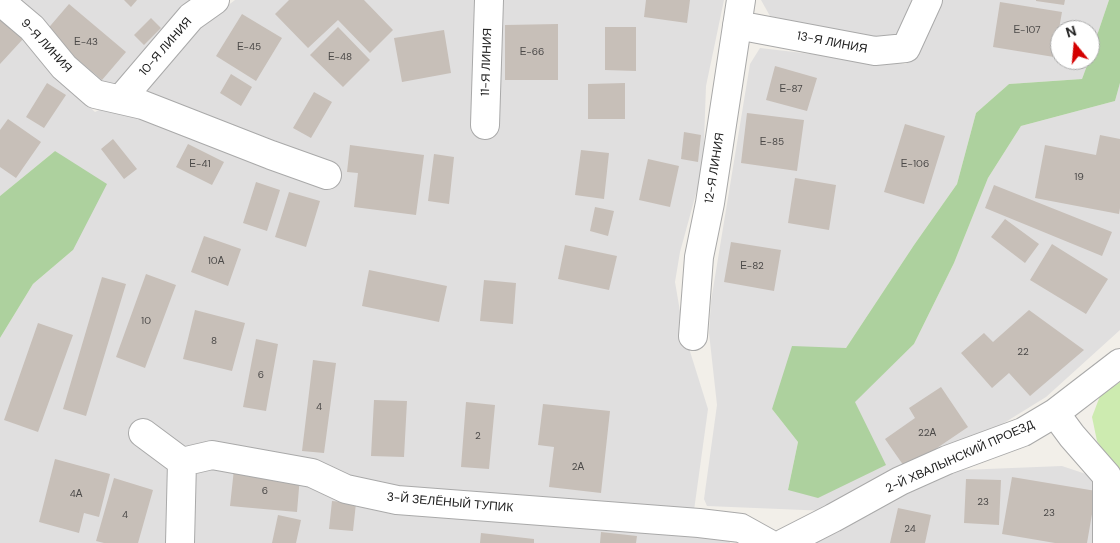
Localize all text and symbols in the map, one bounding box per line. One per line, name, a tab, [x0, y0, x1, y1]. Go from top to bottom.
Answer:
street label: 10-Я ЛИНИЯ	[137, 15, 195, 79]
street label: 9-Я ЛИНИЯ	[17, 16, 75, 76]
north arrow	[1050, 20, 1100, 70]
text: N	[1063, 22, 1078, 42]
house number: Е-107	[1013, 24, 1041, 36]
street label: 11-Я ЛИНИЯ	[479, 28, 495, 96]
street label: 13-Я ЛИНИЯ	[795, 29, 869, 57]
house number: Е-43	[74, 36, 98, 48]
house number: Е-45	[237, 41, 261, 53]
house number: Е-66	[520, 46, 544, 58]
house number: Е-48	[328, 51, 352, 63]
house number: Е-87	[779, 83, 803, 95]
street label: 12-Я ЛИНИЯ	[702, 132, 728, 204]
house number: Е-85	[760, 136, 784, 148]
house number: Е-41	[189, 158, 211, 170]
house number: Е-106	[901, 158, 929, 170]
house number: 19	[1074, 171, 1084, 183]
house number: 10А	[208, 255, 224, 267]
house number: Е-82	[740, 260, 764, 272]
house number: 10	[141, 315, 151, 327]
house number: 8	[211, 335, 217, 347]
house number: 22	[1017, 346, 1029, 358]
house number: 6	[258, 369, 264, 381]
house number: 4	[316, 401, 322, 413]
street label: 2-Й ХВАЛЫНСКИЙ ПРОЕЗД	[883, 418, 1037, 496]
house number: 22А	[918, 427, 936, 439]
house number: 2	[475, 430, 481, 442]
house number: 2А	[572, 461, 584, 473]
house number: 6	[262, 485, 268, 497]
house number: 4А	[70, 488, 82, 500]
street label: 3-Й ЗЕЛЁНЫЙ ТУПИК	[386, 490, 514, 516]
house number: 23	[977, 496, 989, 508]
house number: 23	[1043, 507, 1055, 519]
house number: 4	[122, 509, 128, 521]
house number: 24	[904, 523, 916, 535]

